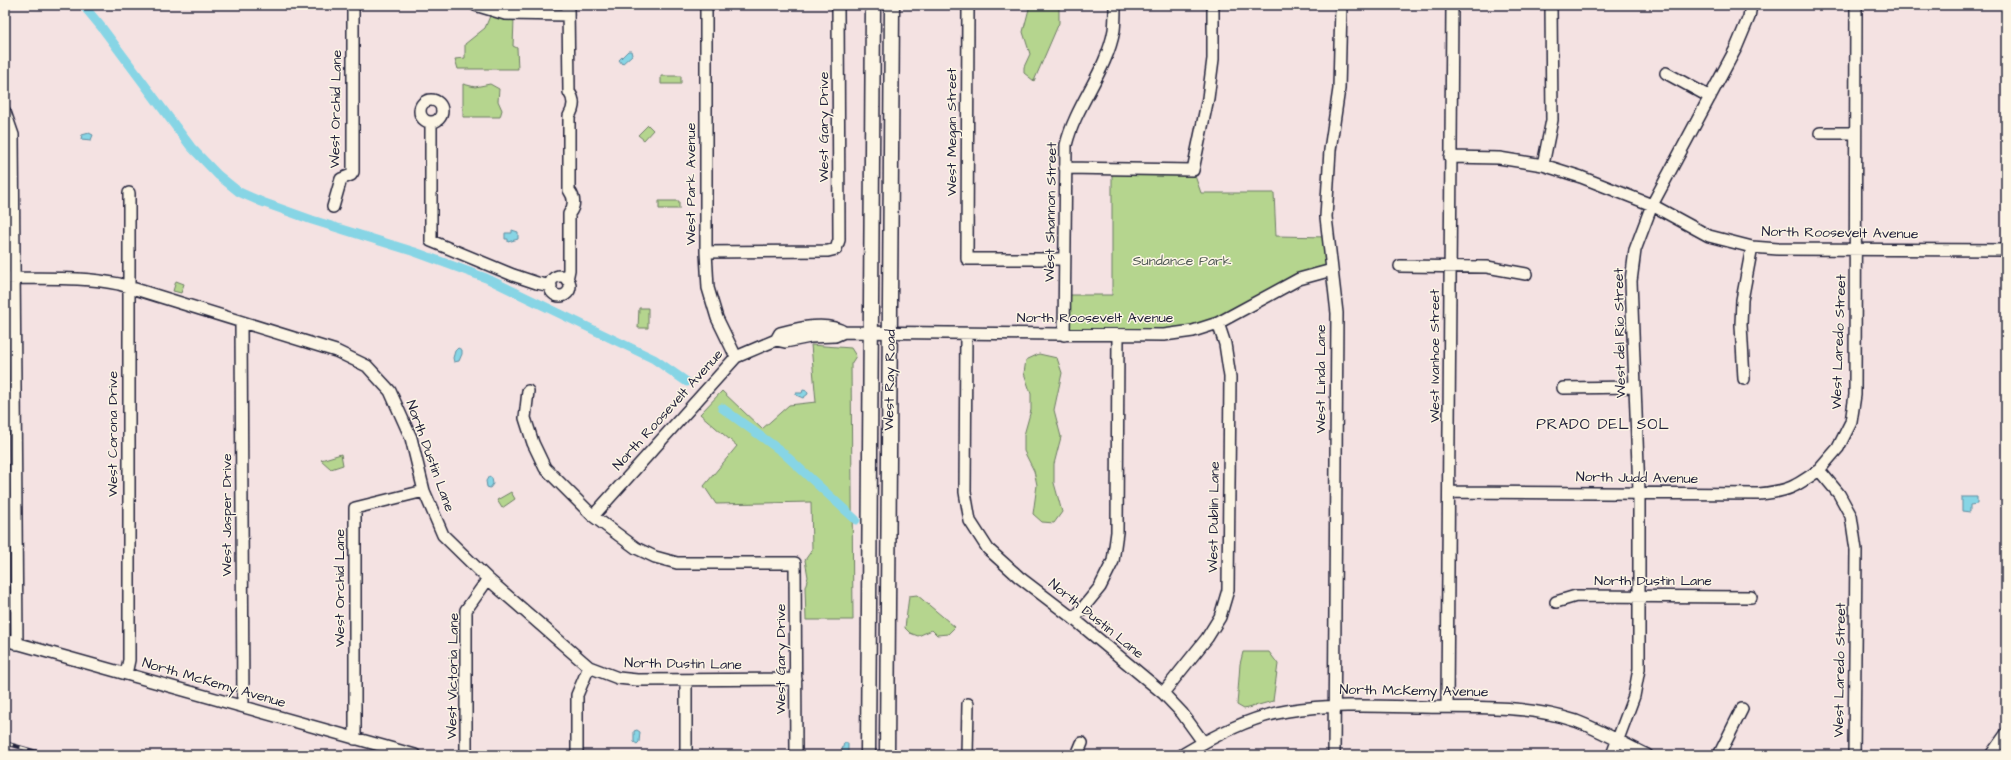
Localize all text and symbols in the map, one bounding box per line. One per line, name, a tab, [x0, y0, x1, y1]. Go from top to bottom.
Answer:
street label: West Orchid Lane	[325, 49, 347, 168]
street label: West Megan Street	[942, 68, 962, 196]
street label: West Gary Drive	[814, 71, 834, 182]
street label: West Park Avenue	[681, 122, 701, 245]
street label: West Shannon Street	[1040, 142, 1062, 282]
street label: North Roosevelt Avenue	[1761, 222, 1919, 244]
park label: Sundance Park	[1133, 251, 1232, 271]
street label: West del Rio Street	[1609, 267, 1631, 398]
street label: West Laredo Street	[1827, 274, 1851, 410]
street label: West Ivanhoe Street	[1425, 289, 1445, 423]
street label: North Roosevelt Avenue	[1017, 308, 1174, 328]
street label: West Linda Lane	[1311, 324, 1331, 434]
street label: West Ray Road	[879, 329, 901, 431]
street label: North Roosevelt Avenue	[608, 345, 728, 475]
street label: West Corona Drive	[103, 371, 123, 497]
street label: North Dustin Lane	[400, 397, 460, 515]
district label: PRADO DEL SOL	[1536, 414, 1670, 435]
street label: West Jasper Drive	[217, 453, 237, 577]
street label: West Dublin Lane	[1203, 461, 1225, 573]
street label: North Judd Avenue	[1576, 467, 1699, 489]
street label: West Orchid Lane	[330, 528, 350, 647]
street label: North Dustin Lane	[1594, 571, 1712, 591]
street label: North Dustin Lane	[1044, 574, 1148, 664]
street label: West Laredo Street	[1829, 602, 1851, 738]
street label: West Gary Drive	[771, 603, 791, 714]
street label: West Victoria Lane	[442, 612, 464, 739]
street label: North McKemy Avenue	[140, 653, 289, 713]
street label: North Dustin Lane	[624, 653, 742, 675]
street label: North McKemy Avenue	[1339, 680, 1489, 702]

